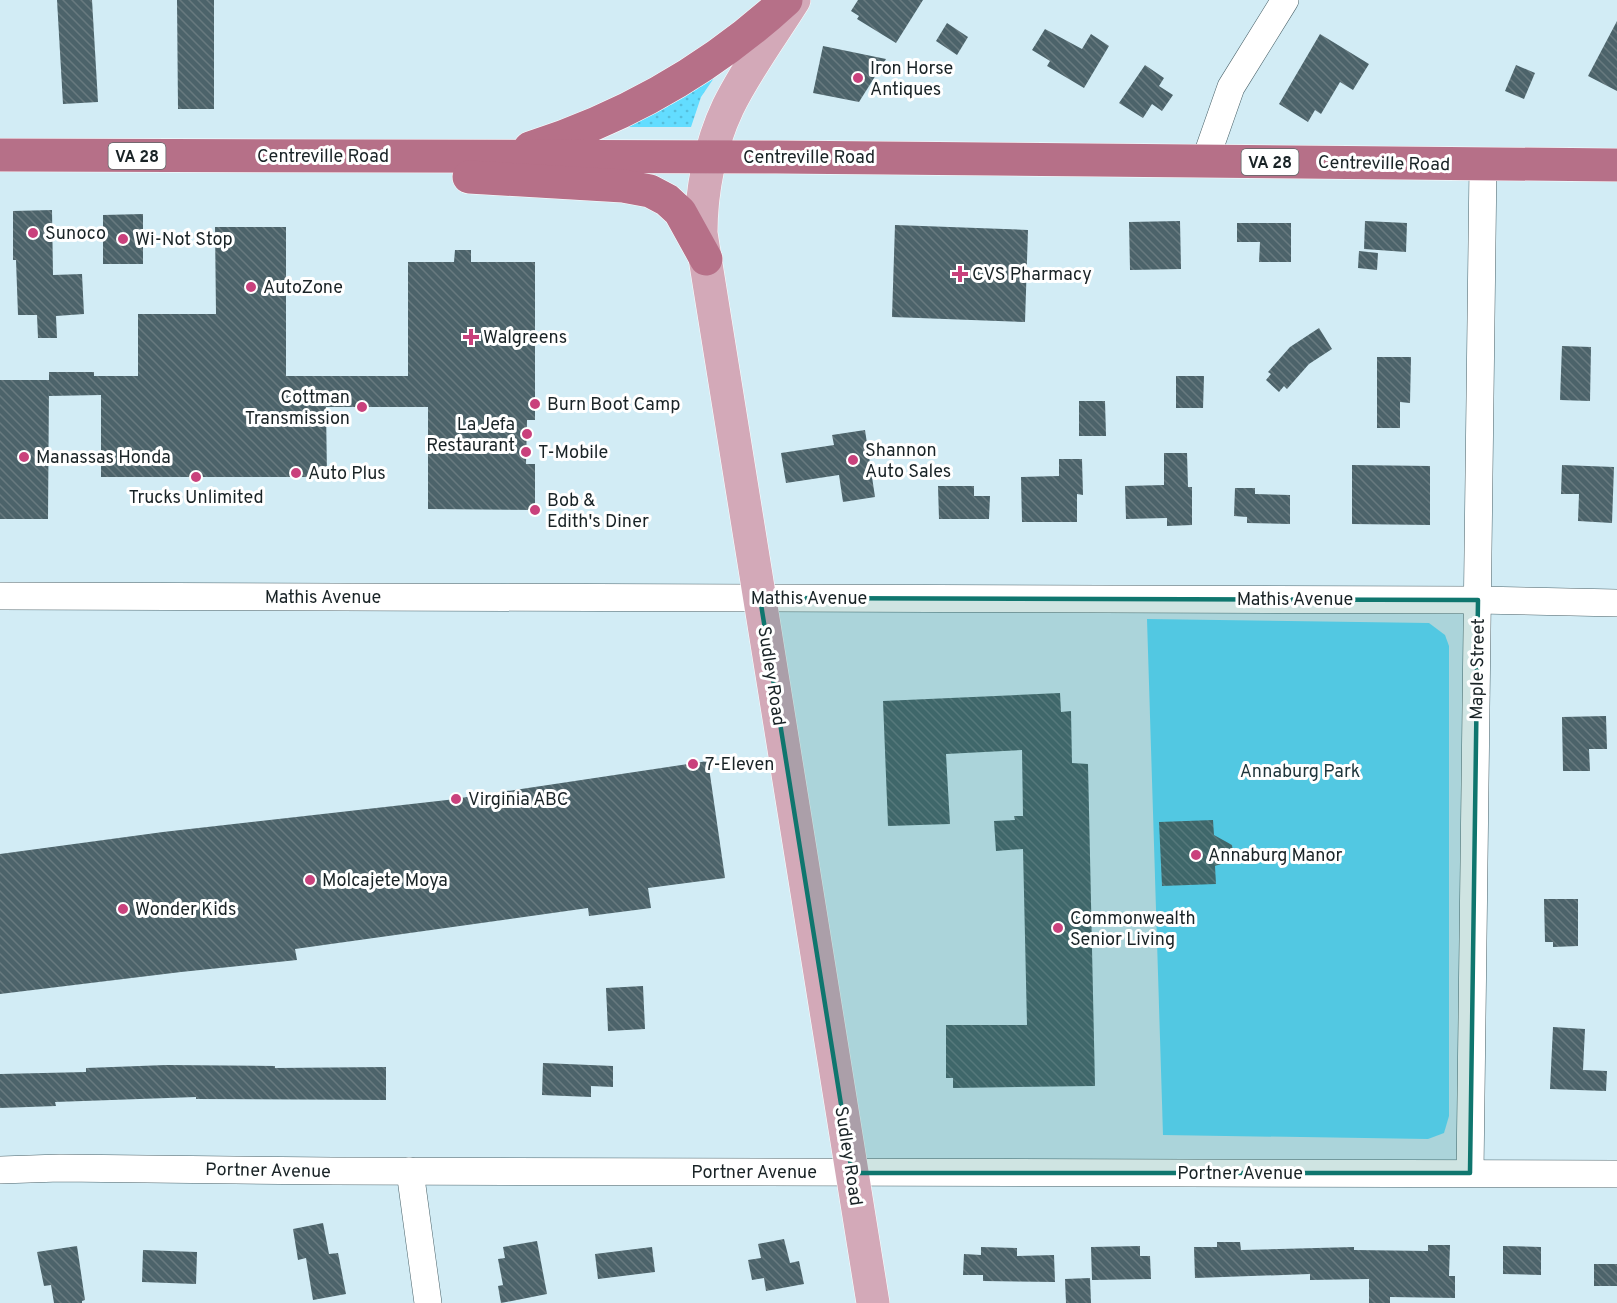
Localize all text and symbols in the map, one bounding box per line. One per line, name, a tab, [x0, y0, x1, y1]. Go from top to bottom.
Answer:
place label: Iron Horse Antiques	[870, 58, 953, 102]
marker: Iron Horse Antiques	[851, 71, 865, 85]
road number: VA 28	[108, 143, 166, 169]
street label: Centreville Road	[257, 146, 389, 169]
street label: Centreville Road	[743, 147, 875, 170]
road number: VA 28	[1242, 149, 1298, 175]
street label: Centreville Road	[1318, 152, 1450, 177]
place label: Sunoco	[45, 223, 106, 246]
marker: Sunoco	[26, 226, 40, 240]
place label: Wi-Not Stop	[135, 229, 233, 252]
marker: Wi-Not Stop	[116, 232, 130, 246]
place label: CVS Pharmacy	[972, 264, 1092, 287]
marker: CVS Pharmacy	[953, 267, 967, 281]
place label: AutoZone	[263, 277, 343, 300]
marker: AutoZone	[244, 280, 258, 294]
place label: Walgreens	[483, 327, 567, 350]
marker: Walgreens	[464, 330, 478, 344]
place label: Cottman Transmission	[245, 387, 350, 431]
place label: Burn Boot Camp	[547, 394, 681, 417]
marker: Burn Boot Camp	[528, 397, 542, 411]
marker: Cottman Transmission	[355, 400, 369, 414]
place label: La Jefa Restaurant	[426, 414, 515, 458]
marker: La Jefa Restaurant	[520, 427, 534, 441]
place label: Shannon Auto Sales	[865, 440, 951, 484]
place label: T-Mobile	[538, 442, 608, 465]
marker: T-Mobile	[519, 445, 533, 459]
place label: Manassas Honda	[36, 447, 171, 470]
marker: Manassas Honda	[17, 450, 31, 464]
marker: Shannon Auto Sales	[846, 453, 860, 467]
place label: Auto Plus	[308, 463, 386, 486]
marker: Auto Plus	[289, 466, 303, 480]
marker: Trucks Unlimited	[189, 470, 203, 484]
place label: Trucks Unlimited	[128, 487, 264, 510]
place label: Bob & Edith's Diner	[547, 490, 649, 534]
marker: Bob & Edith's Diner	[528, 503, 542, 517]
street label: Mathis Avenue	[265, 587, 381, 610]
street label: Mathis Avenue	[751, 588, 867, 611]
street label: Mathis Avenue	[1237, 589, 1353, 612]
street label: Maple Street	[1466, 618, 1491, 720]
street label: Sudley Road	[751, 625, 790, 728]
place label: 7-Eleven	[705, 754, 774, 777]
marker: 7-Eleven	[686, 757, 700, 771]
park label: Annaburg Park	[1240, 761, 1360, 784]
place label: Virginia ABC	[468, 789, 568, 812]
marker: Virginia ABC	[449, 792, 463, 806]
place label: Annaburg Manor	[1208, 845, 1343, 868]
marker: Annaburg Manor	[1189, 848, 1203, 862]
place label: Molcajete Moya	[322, 870, 448, 893]
marker: Molcajete Moya	[303, 873, 317, 887]
place label: Wonder Kids	[135, 899, 236, 922]
marker: Wonder Kids	[116, 902, 130, 916]
place label: Commonwealth Senior Living	[1070, 908, 1196, 952]
marker: Commonwealth Senior Living	[1051, 921, 1065, 935]
street label: Sudley Road	[828, 1105, 867, 1208]
street label: Portner Avenue	[205, 1159, 331, 1184]
street label: Portner Avenue	[691, 1162, 817, 1185]
street label: Portner Avenue	[1177, 1163, 1303, 1186]

